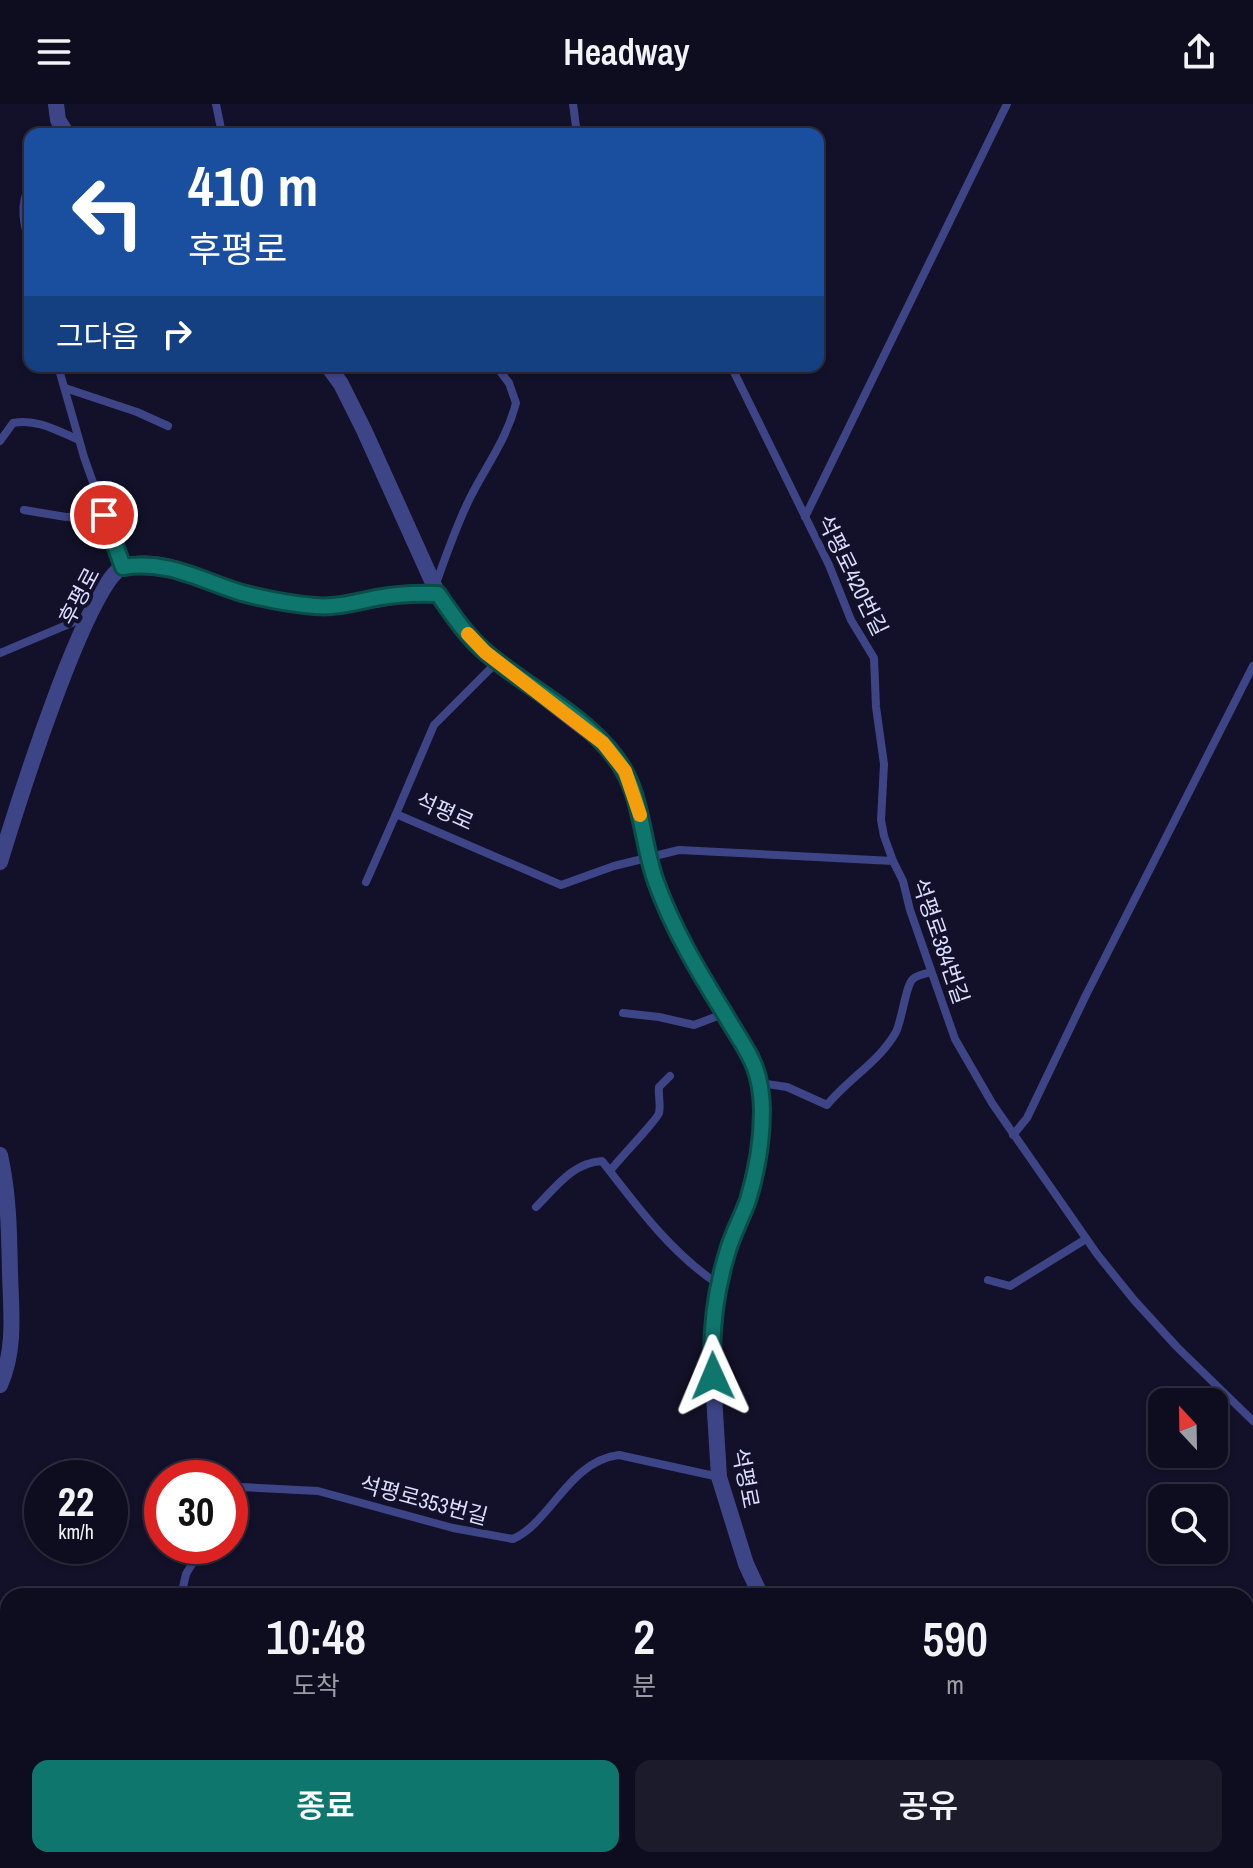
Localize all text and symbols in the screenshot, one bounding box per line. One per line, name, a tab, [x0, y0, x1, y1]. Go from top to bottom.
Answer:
text: Headway	[563, 28, 690, 76]
icon: menu	[32, 30, 76, 74]
icon: share	[1177, 30, 1221, 74]
text: 410 m	[188, 148, 318, 223]
icon: left	[56, 160, 160, 264]
text: 후평로	[188, 225, 287, 273]
icon: right	[155, 312, 199, 356]
text: 그다음	[56, 316, 139, 356]
pin	[70, 481, 138, 549]
icon: arrive	[82, 493, 126, 537]
street label: 석평로420번길	[811, 509, 895, 641]
street label: 후평로	[51, 562, 107, 630]
street label: 석평로	[411, 785, 479, 837]
street label: 석평로384번길	[905, 874, 977, 1008]
position arrow	[671, 1334, 755, 1418]
north arrow	[1148, 1388, 1228, 1468]
map controls	[1148, 1388, 1228, 1564]
street label: 석평로	[725, 1445, 767, 1511]
speed limit sign: 30	[144, 1460, 248, 1564]
street label: 석평로353번길	[357, 1469, 491, 1531]
text: 22	[58, 1475, 94, 1528]
button: search	[1148, 1484, 1228, 1564]
text: km/h	[58, 1518, 94, 1545]
text: 10:48	[266, 1604, 366, 1669]
text: 2	[633, 1604, 655, 1669]
text: 590	[922, 1606, 988, 1671]
text: m	[946, 1667, 964, 1702]
text: 도착	[292, 1668, 340, 1703]
text: 분	[632, 1668, 656, 1703]
button: 종료	[32, 1760, 619, 1852]
button: 공유	[635, 1760, 1222, 1852]

